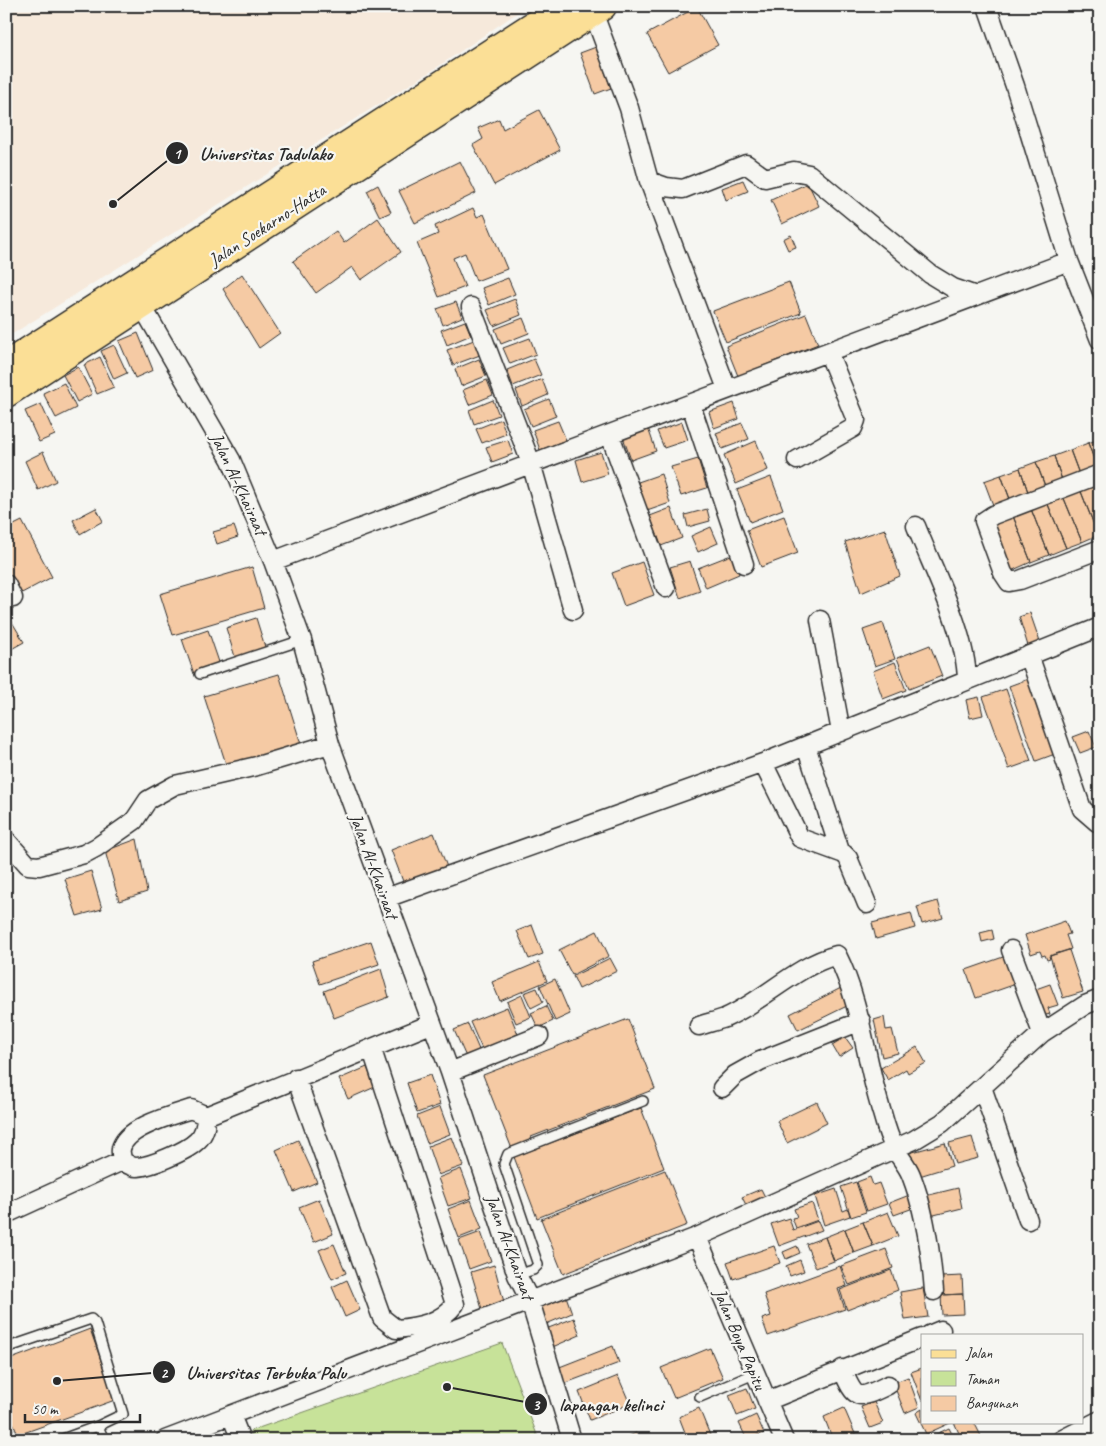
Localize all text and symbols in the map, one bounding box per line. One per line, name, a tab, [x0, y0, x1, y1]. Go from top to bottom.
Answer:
callout: Universitas Tadulako	[165, 136, 343, 170]
text: Universitas Tadulako	[200, 142, 335, 166]
text: 1	[174, 145, 183, 164]
street label: Jalan Soekarno-Hatta	[204, 178, 331, 271]
street label: Jalan Al-Khairaat	[205, 428, 274, 541]
street label: Jalan Al-Khairaat	[344, 809, 404, 924]
street label: Jalan Al-Khairaat	[480, 1190, 540, 1305]
street label: Jalan Boya Papitu	[708, 1284, 772, 1394]
legend	[921, 1334, 1084, 1424]
text: Jalan	[965, 1344, 993, 1363]
callout: Universitas Terbuka Palu	[152, 1355, 356, 1389]
text: Universitas Terbuka Palu	[186, 1361, 348, 1385]
text: 2	[161, 1364, 169, 1383]
text: Taman	[966, 1370, 999, 1389]
callout: lapangan kelinci	[524, 1387, 673, 1421]
scale bar	[25, 1391, 140, 1423]
text: lapangan kelinci	[559, 1393, 665, 1417]
text: Bangunan	[966, 1394, 1019, 1413]
text: 3	[533, 1396, 541, 1415]
text: 50 m	[32, 1400, 59, 1419]

